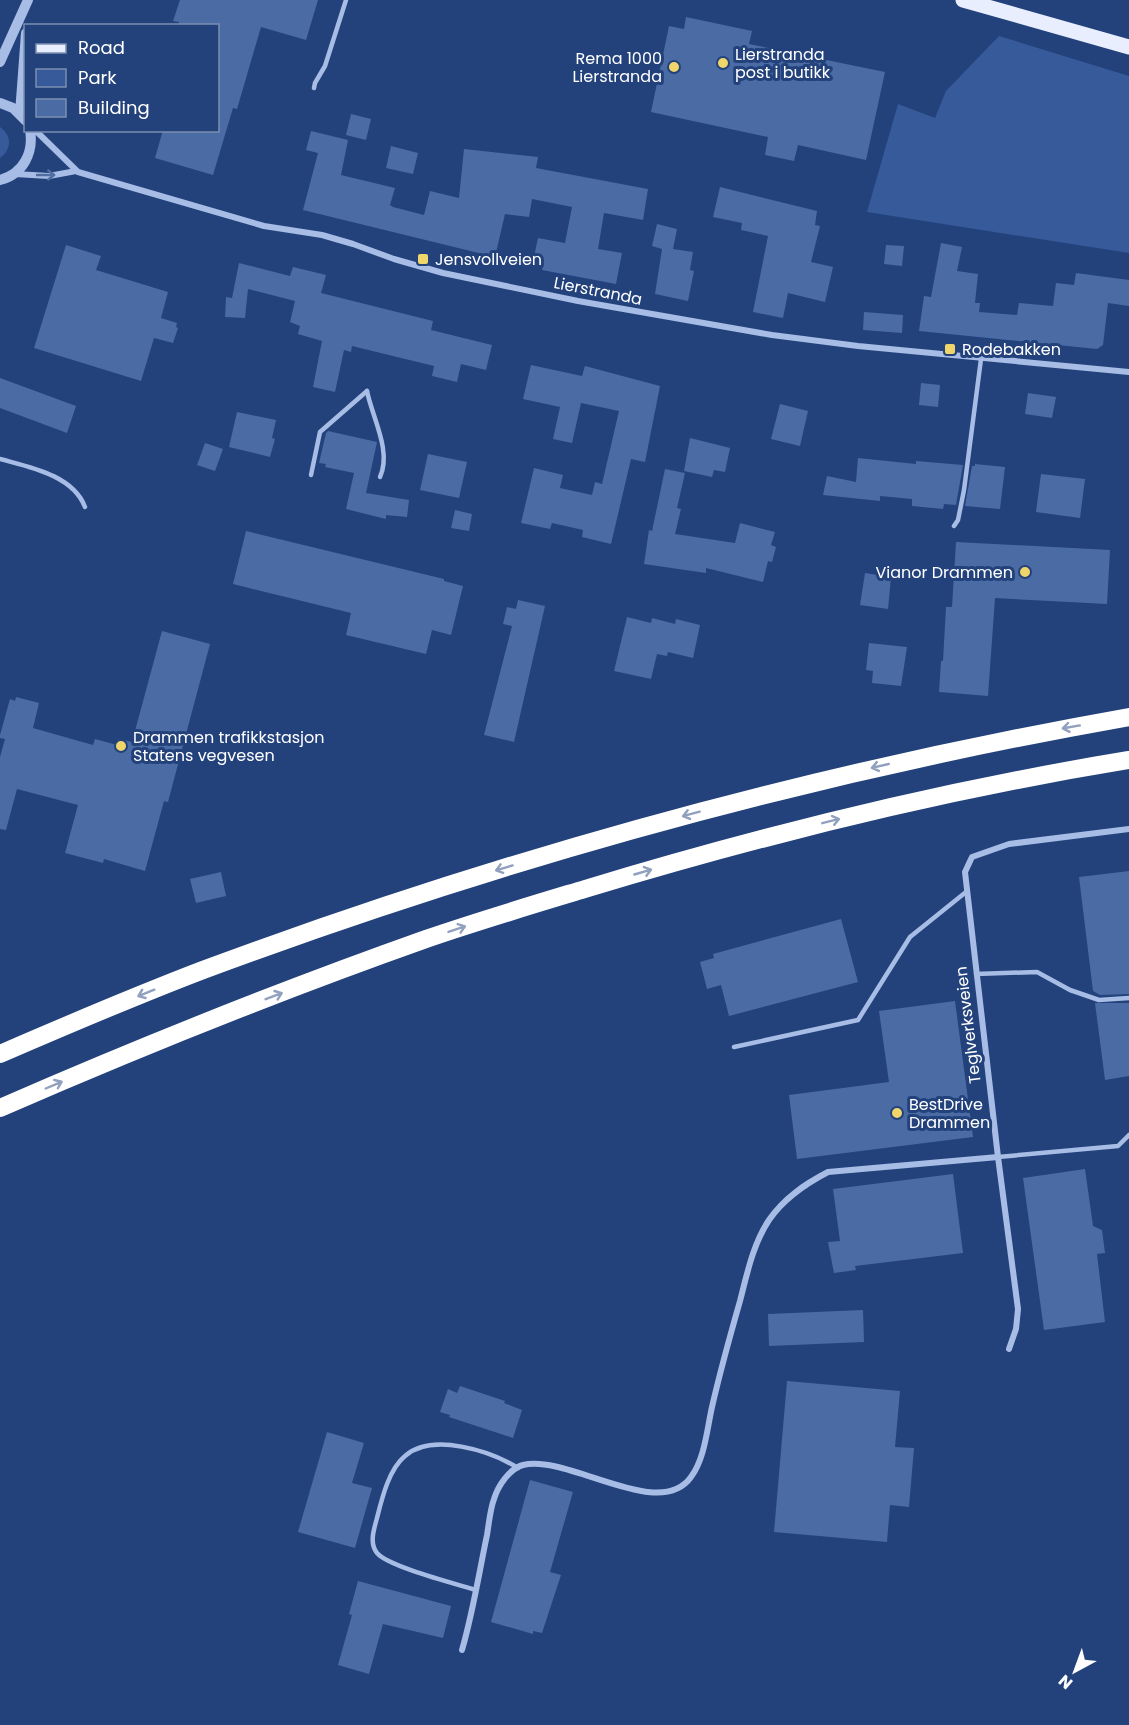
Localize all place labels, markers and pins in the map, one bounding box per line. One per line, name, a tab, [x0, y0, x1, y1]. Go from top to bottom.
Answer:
place label: Lierstranda post i butikk	[735, 43, 831, 84]
place label: Rema 1000 Lierstranda	[572, 47, 662, 88]
marker: Lierstranda post i butikk	[716, 56, 730, 70]
marker: Rema 1000 Lierstranda	[667, 60, 681, 74]
place label: Jensvollveien	[435, 248, 542, 271]
marker: Jensvollveien	[416, 252, 430, 266]
place label: Rodebakken	[962, 338, 1061, 361]
marker: Rodebakken	[943, 342, 957, 356]
place label: Vianor Drammen	[875, 561, 1013, 584]
marker: Vianor Drammen	[1018, 565, 1032, 579]
place label: Drammen trafikkstasjon Statens vegvesen	[133, 726, 325, 767]
marker: Drammen trafikkstasjon Statens vegvesen	[114, 739, 128, 753]
place label: BestDrive Drammen	[909, 1093, 990, 1134]
marker: BestDrive Drammen	[890, 1106, 904, 1120]

